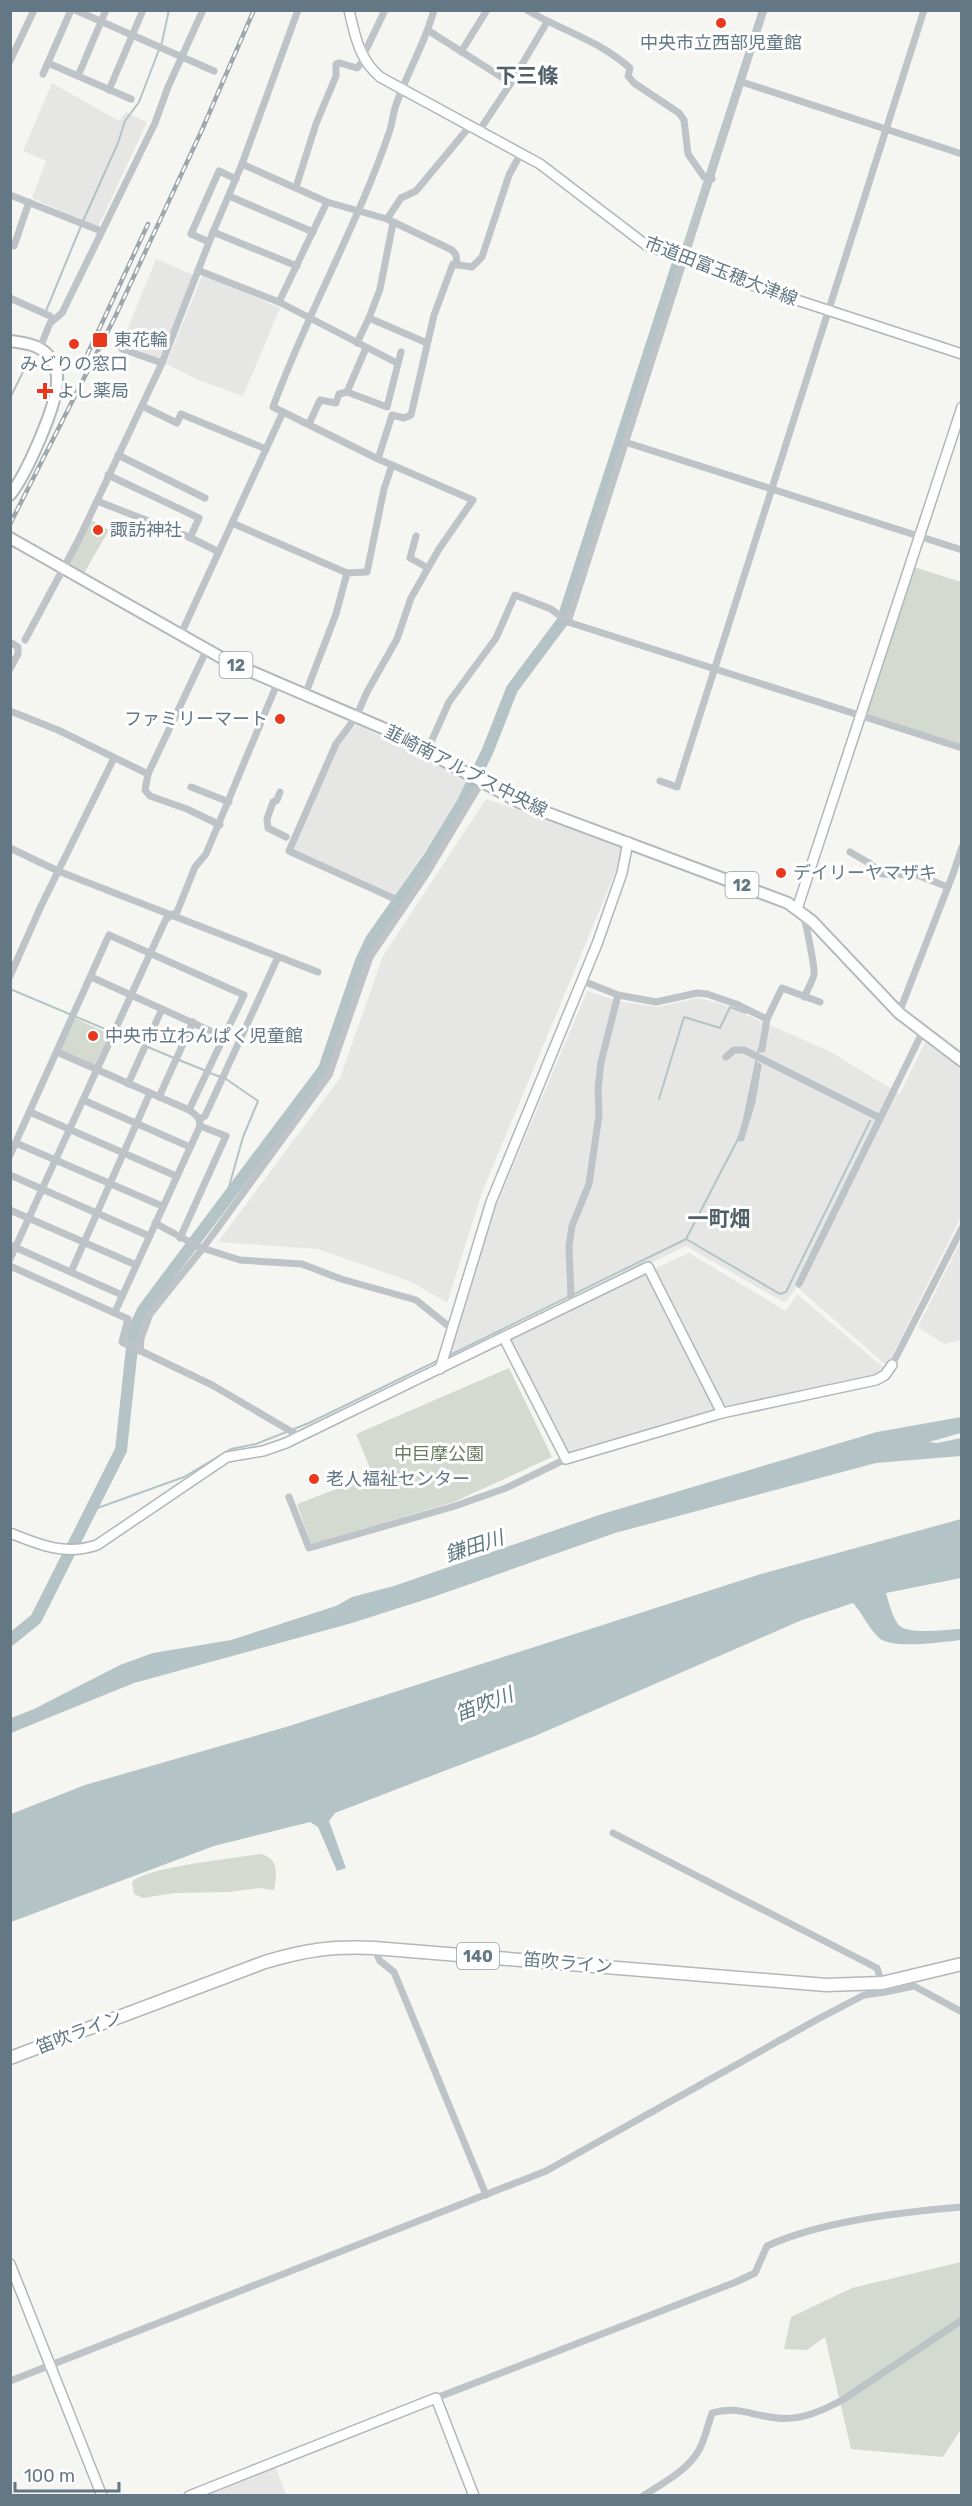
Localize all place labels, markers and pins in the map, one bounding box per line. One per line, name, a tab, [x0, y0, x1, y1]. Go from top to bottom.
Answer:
marker: 中央市立西部児童館	[714, 16, 728, 30]
place label: 中央市立西部児童館	[640, 32, 802, 54]
place label: 東花輪	[114, 329, 168, 351]
marker: 東花輪	[91, 331, 109, 349]
marker: みどりの窓口	[67, 337, 81, 351]
place label: みどりの窓口	[20, 353, 128, 375]
place label: よし薬局	[57, 380, 129, 402]
marker: よし薬局	[38, 384, 52, 398]
place label: 諏訪神社	[110, 519, 182, 541]
marker: 諏訪神社	[91, 523, 105, 537]
place label: ファミリーマート	[124, 708, 268, 730]
marker: ファミリーマート	[273, 712, 287, 726]
place label: デイリーヤマザキ	[793, 862, 937, 884]
marker: デイリーヤマザキ	[774, 866, 788, 880]
place label: 中央市立わんぱく児童館	[105, 1025, 303, 1047]
marker: 中央市立わんぱく児童館	[86, 1029, 100, 1043]
place label: 老人福祉センター	[326, 1468, 470, 1490]
marker: 老人福祉センター	[307, 1472, 321, 1486]

